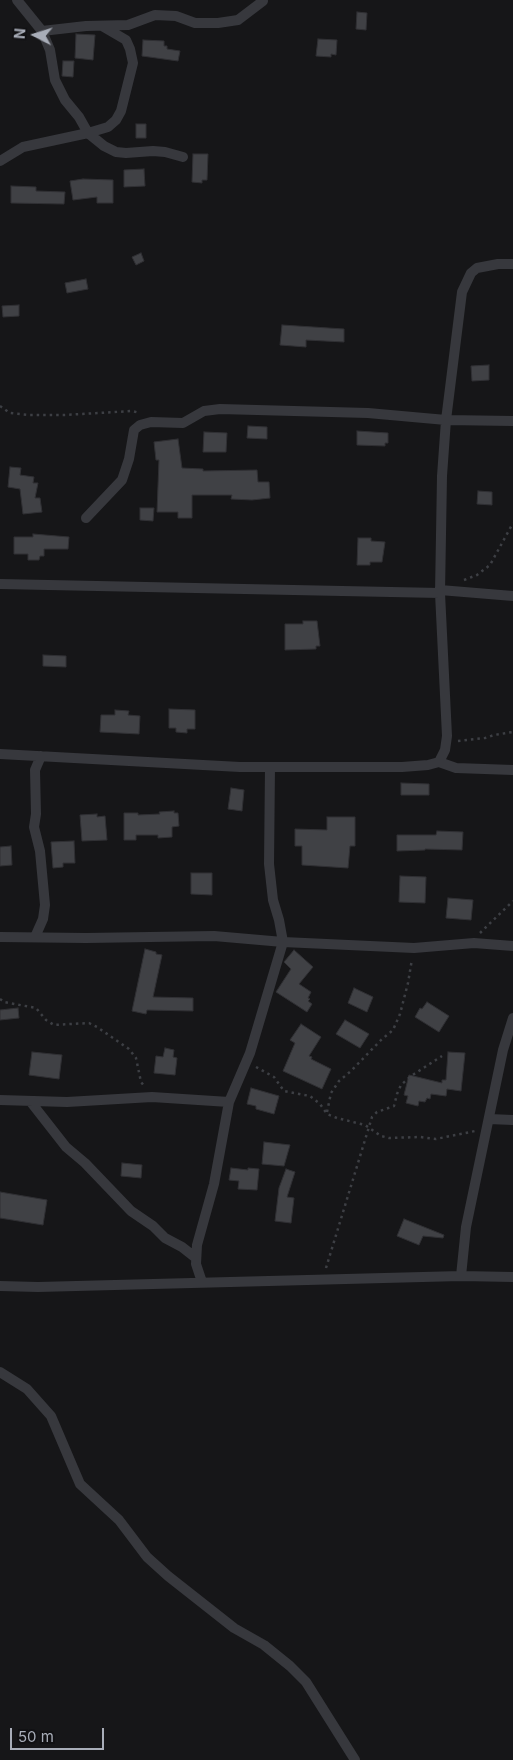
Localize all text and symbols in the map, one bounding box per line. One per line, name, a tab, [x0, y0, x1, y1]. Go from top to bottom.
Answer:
north arrow	[10, 10, 60, 60]
text: N	[11, 28, 28, 40]
scale bar	[12, 1718, 106, 1750]
text: 50 m	[18, 1727, 54, 1746]

